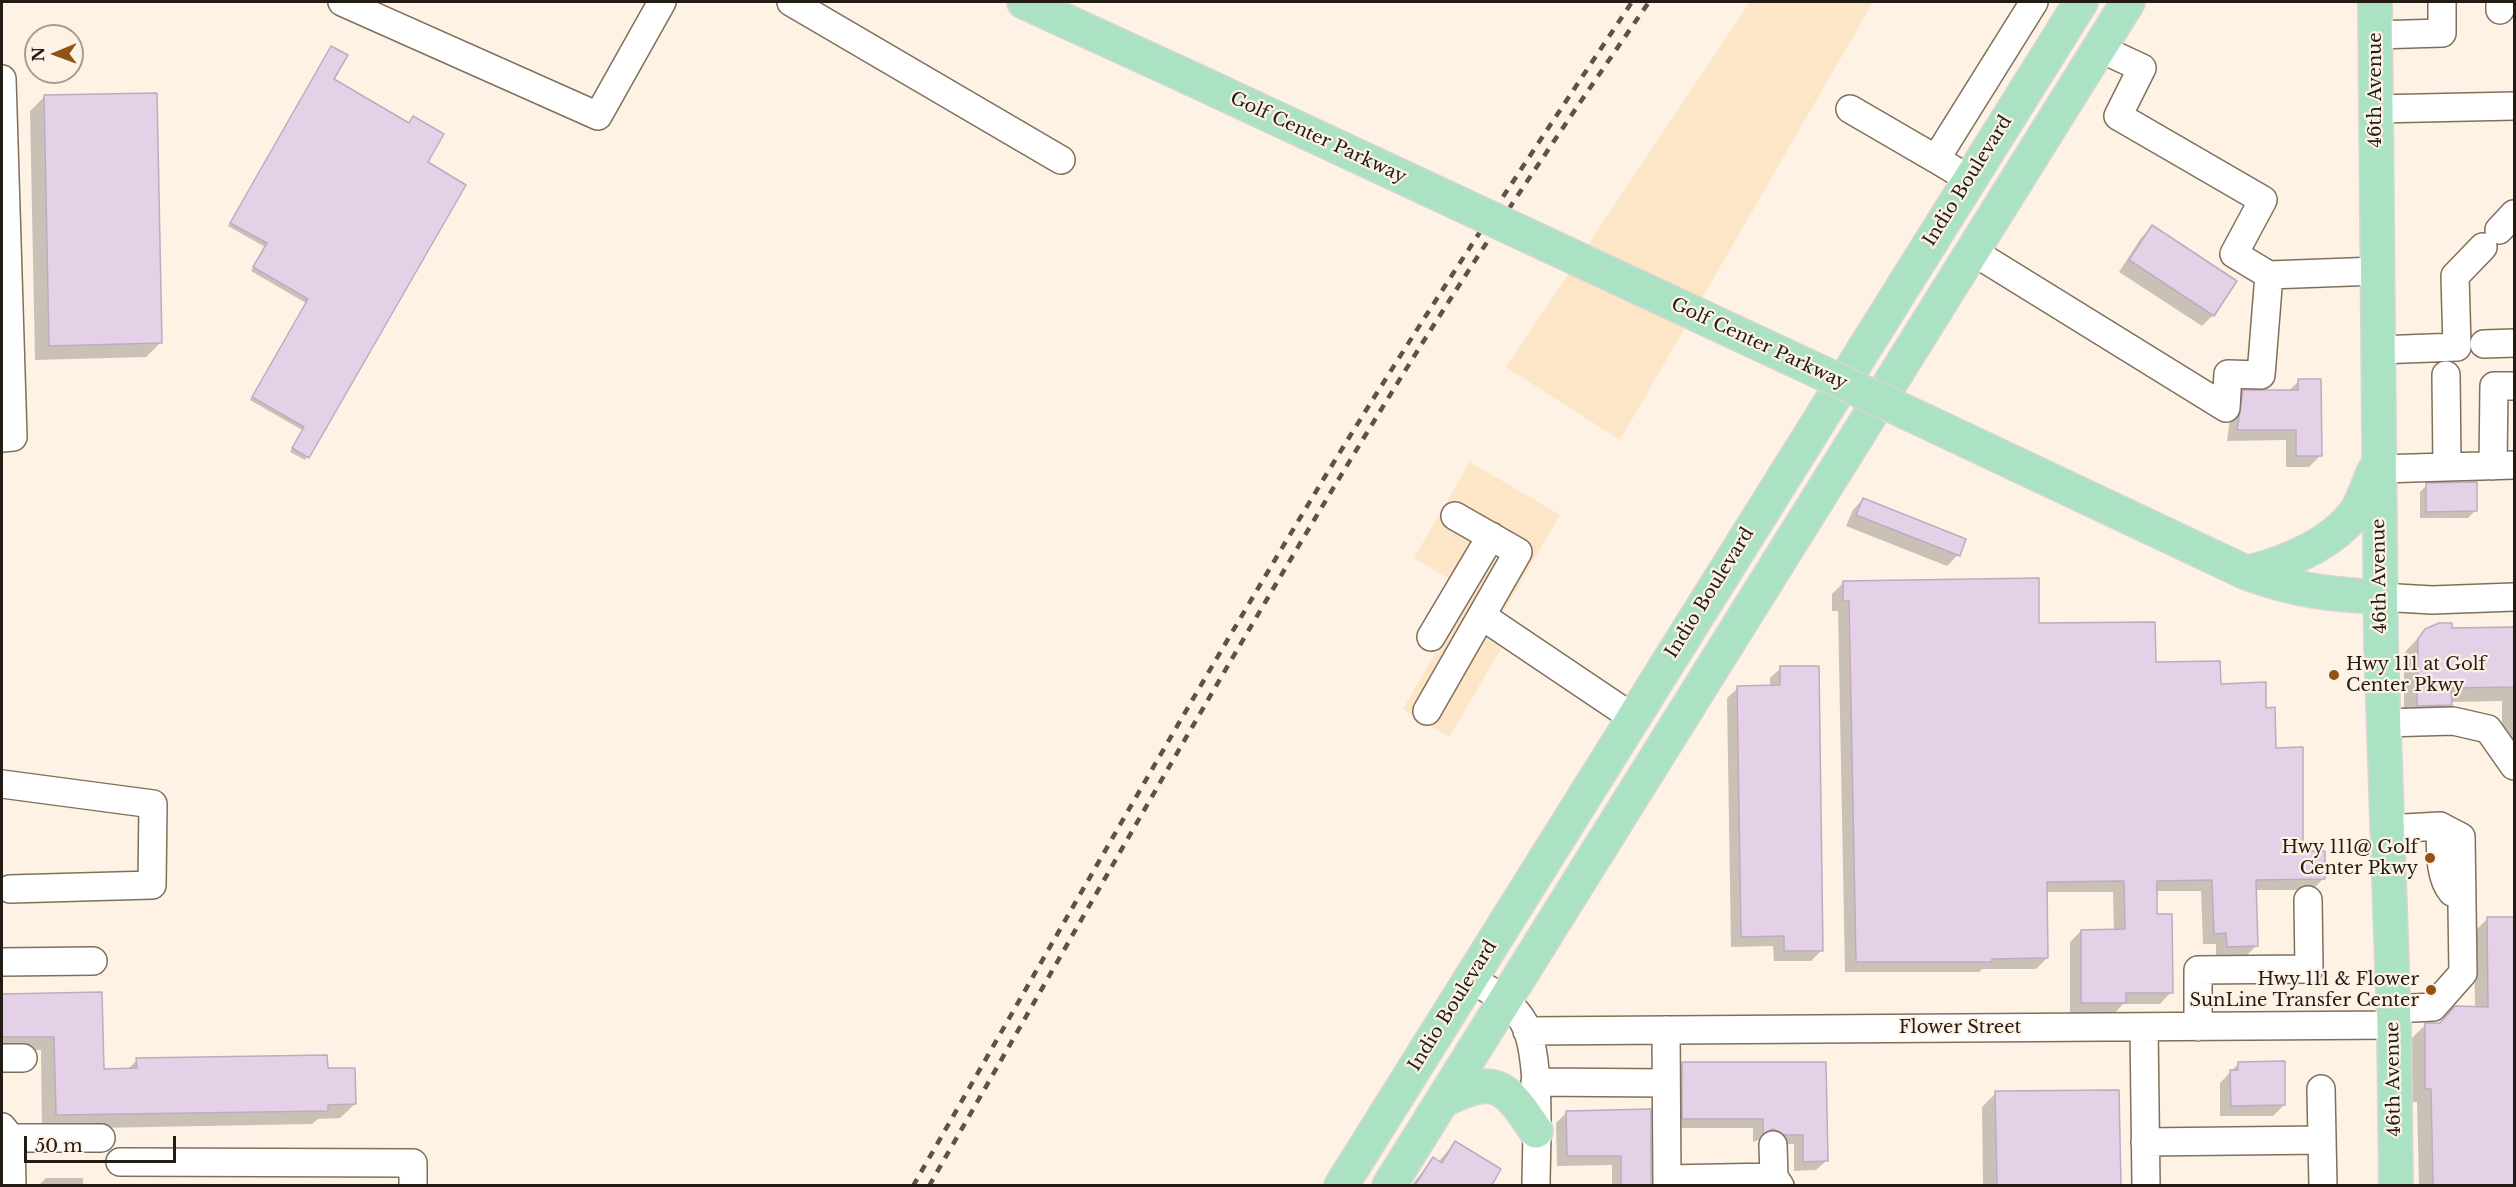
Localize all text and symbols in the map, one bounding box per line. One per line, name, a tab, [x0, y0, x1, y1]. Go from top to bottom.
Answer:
north arrow	[24, 24, 84, 84]
street label: 46th Avenue	[2365, 32, 2387, 148]
text: N	[28, 47, 48, 62]
street label: Golf Center Parkway	[1226, 88, 1410, 188]
street label: Indio Boulevard	[1919, 112, 2017, 250]
street label: Golf Center Parkway	[1667, 294, 1851, 394]
street label: 46th Avenue	[2368, 518, 2392, 634]
street label: Indio Boulevard	[1661, 524, 1759, 662]
place label: Hwy 111 at Golf Center Pkwy	[2346, 654, 2486, 696]
marker: Hwy 111 at Golf Center Pkwy	[2327, 668, 2341, 682]
place label: Hwy 111@ Golf Center Pkwy	[2281, 837, 2418, 880]
marker: Hwy 111@ Golf Center Pkwy	[2423, 851, 2437, 865]
street label: Indio Boulevard	[1404, 937, 1502, 1075]
place label: Hwy 111 & Flower SunLine Transfer Center	[2189, 969, 2419, 1012]
marker: Hwy 111 & Flower SunLine Transfer Center	[2424, 983, 2438, 997]
street label: Flower Street	[1899, 1017, 2021, 1039]
street label: 46th Avenue	[2382, 1021, 2406, 1137]
scale bar	[27, 1124, 178, 1162]
text: 50 m	[35, 1135, 83, 1157]

